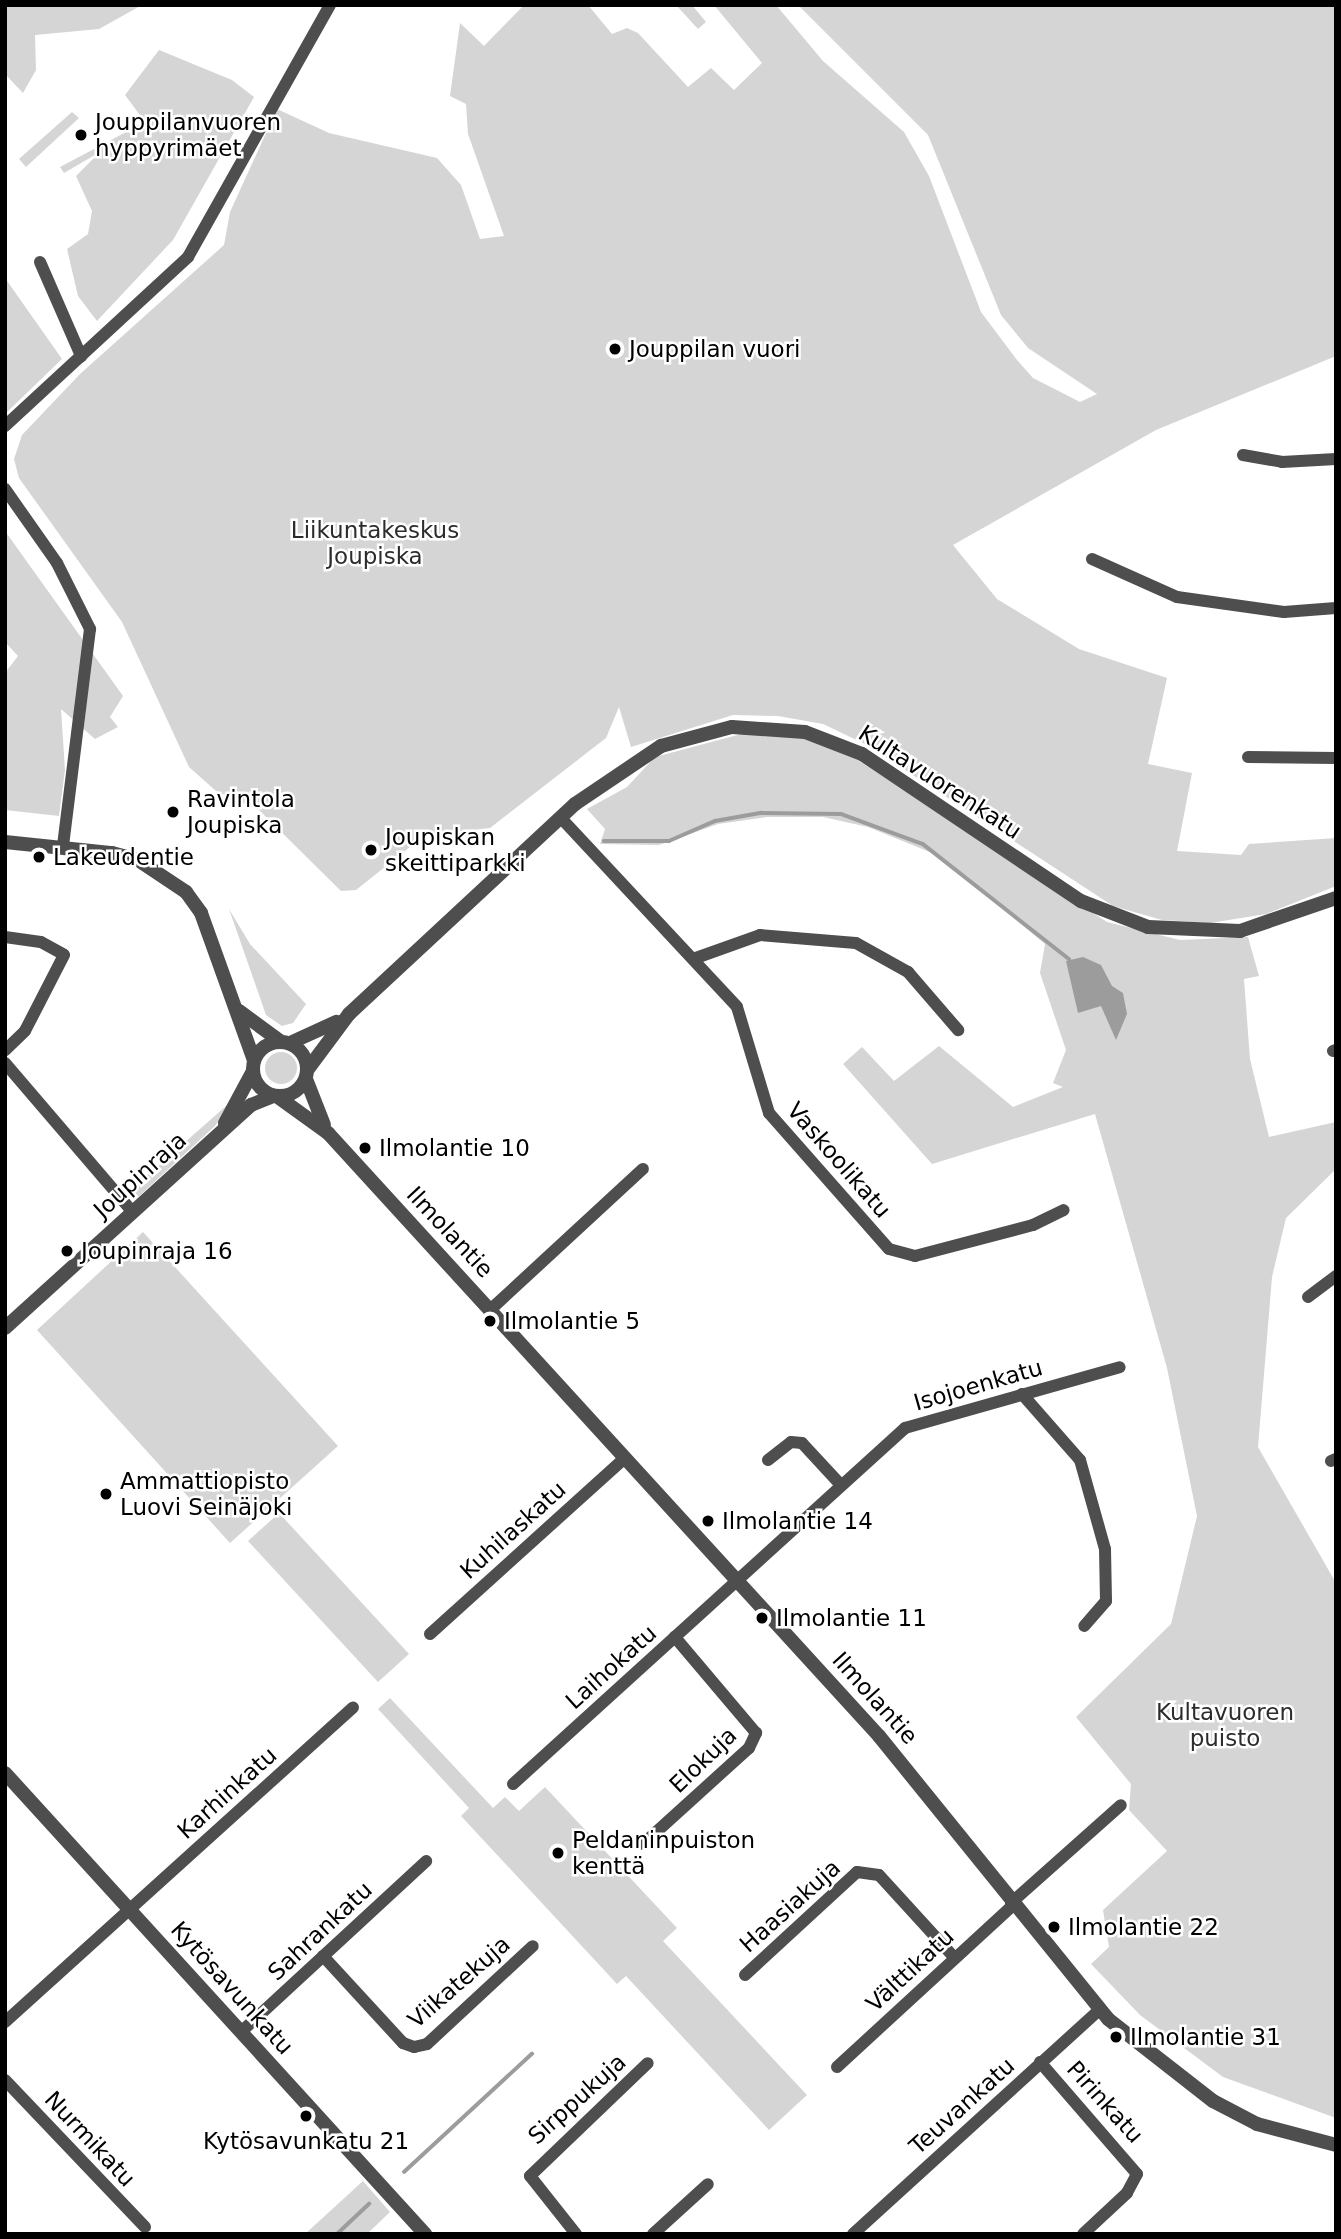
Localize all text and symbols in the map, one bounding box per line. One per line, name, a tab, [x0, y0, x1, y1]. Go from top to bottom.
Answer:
place label: Jouppilanvuoren hyppyrimäet	[95, 108, 281, 162]
marker: Jouppilanvuoren hyppyrimäet	[73, 127, 89, 143]
place label: Jouppilan vuori	[629, 335, 801, 363]
marker: Jouppilan vuori	[607, 341, 623, 357]
park label: Liikuntakeskus Joupiska	[291, 516, 459, 570]
street label: Kultavuorenkatu	[853, 719, 1027, 845]
place label: Ravintola Joupiska	[187, 785, 295, 839]
marker: Ravintola Joupiska	[165, 804, 181, 820]
place label: Joupiskan skeittiparkki	[385, 823, 526, 877]
marker: Joupiskan skeittiparkki	[363, 842, 379, 858]
place label: Lakeudentie	[53, 843, 194, 871]
marker: Lakeudentie	[31, 849, 47, 865]
street label: Vaskoolikatu	[781, 1097, 897, 1223]
street label: Joupinraja	[88, 1126, 192, 1224]
place label: Ilmolantie 10	[379, 1134, 530, 1162]
marker: Ilmolantie 10	[357, 1140, 373, 1156]
street label: Ilmolantie	[401, 1181, 499, 1283]
place label: Joupinraja 16	[81, 1237, 233, 1265]
marker: Joupinraja 16	[59, 1243, 75, 1259]
place label: Ilmolantie 5	[504, 1307, 640, 1335]
marker: Ilmolantie 5	[482, 1313, 498, 1329]
street label: Isojoenkatu	[910, 1353, 1046, 1417]
place label: Ammattiopisto Luovi Seinäjoki	[120, 1467, 292, 1521]
street label: Kuhilaskatu	[455, 1475, 571, 1585]
marker: Ammattiopisto Luovi Seinäjoki	[98, 1486, 114, 1502]
place label: Ilmolantie 14	[722, 1507, 873, 1535]
marker: Ilmolantie 14	[700, 1513, 716, 1529]
place label: Ilmolantie 11	[776, 1604, 927, 1632]
marker: Ilmolantie 11	[754, 1610, 770, 1626]
street label: Laihokatu	[560, 1619, 662, 1715]
street label: Ilmolantie	[827, 1646, 923, 1750]
park label: Kultavuoren puisto	[1156, 1698, 1294, 1752]
street label: Elokuja	[664, 1721, 742, 1799]
street label: Karhinkatu	[172, 1741, 282, 1845]
place label: Peldaninpuiston kenttä	[572, 1826, 755, 1880]
marker: Peldaninpuiston kenttä	[550, 1845, 566, 1861]
street label: Haasiakuja	[734, 1854, 846, 1958]
street label: Sahrankatu	[262, 1876, 378, 1986]
place label: Ilmolantie 22	[1068, 1913, 1219, 1941]
street label: Kytösavunkatu	[165, 1916, 299, 2060]
marker: Ilmolantie 22	[1046, 1919, 1062, 1935]
street label: Välttikatu	[861, 1923, 959, 2017]
street label: Viikatekuja	[402, 1930, 516, 2034]
place label: Ilmolantie 31	[1130, 2023, 1281, 2051]
marker: Ilmolantie 31	[1108, 2029, 1124, 2045]
street label: Sirppukuja	[522, 2048, 632, 2150]
street label: Teuvankatu	[904, 2052, 1020, 2160]
street label: Pirinkatu	[1061, 2055, 1149, 2149]
street label: Nurmikatu	[39, 2086, 141, 2192]
marker: Kytösavunkatu 21	[298, 2108, 314, 2124]
place label: Kytösavunkatu 21	[203, 2127, 409, 2155]

